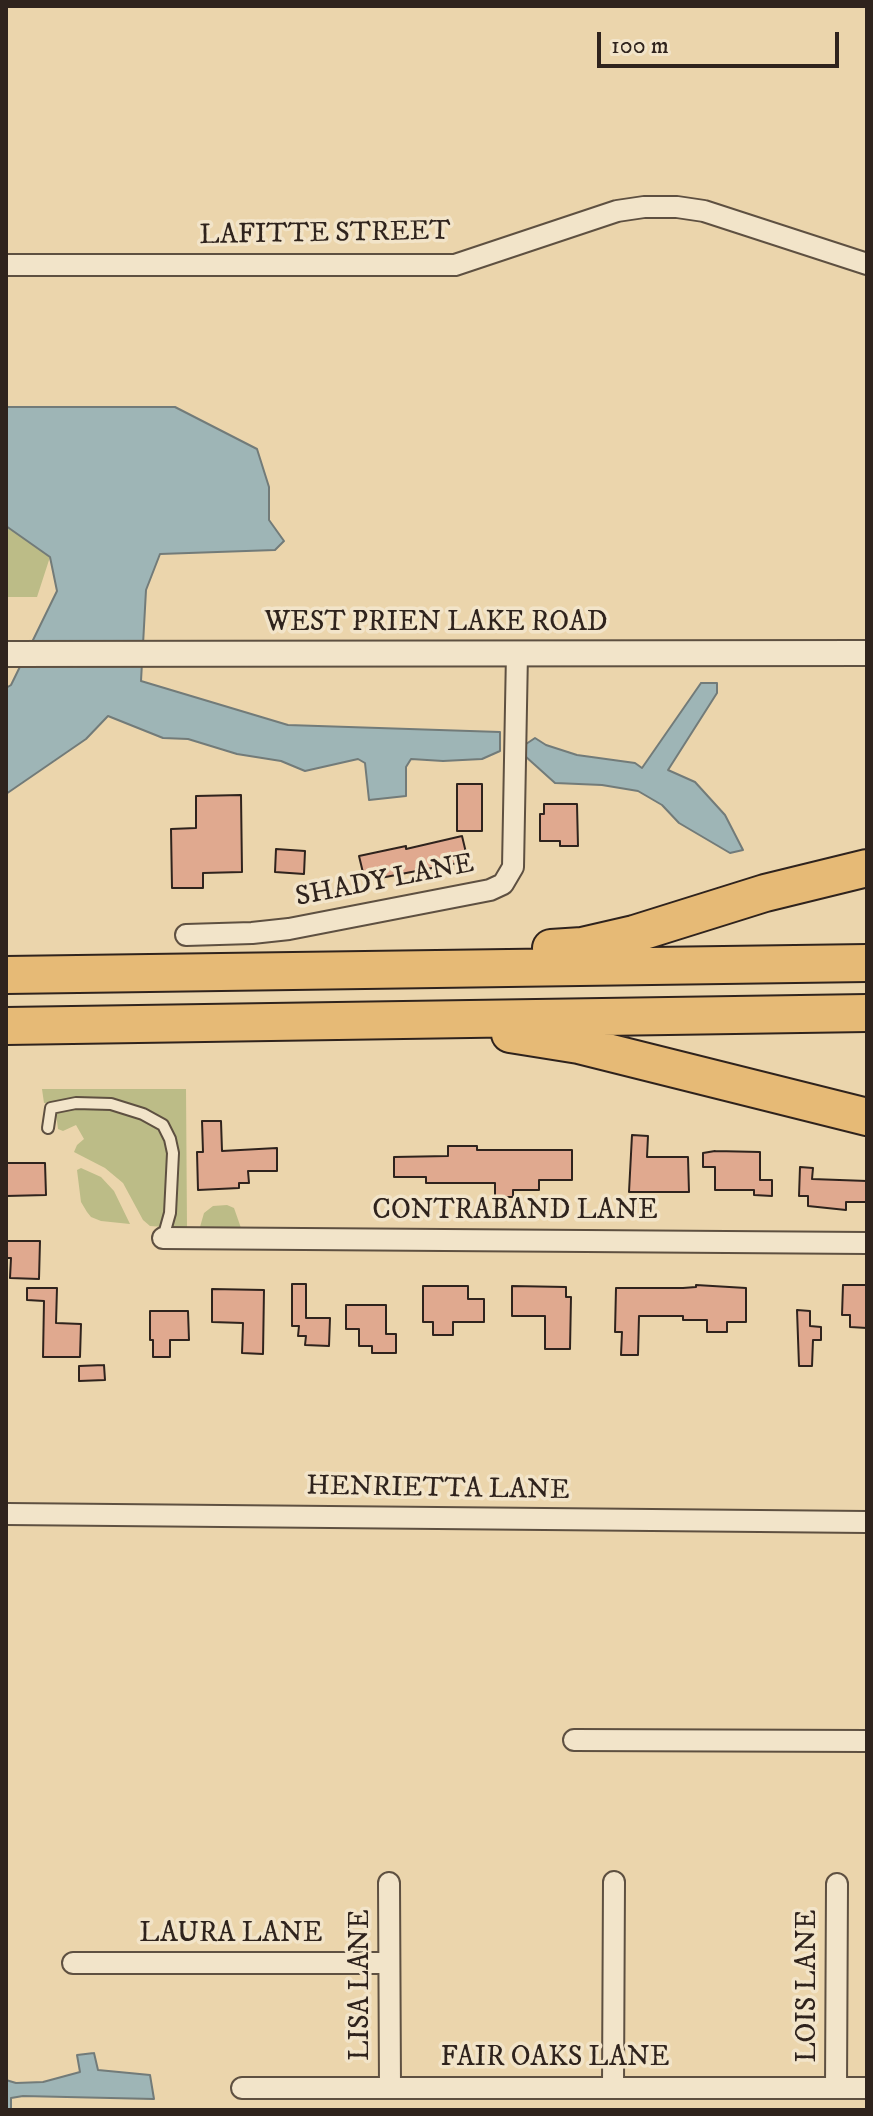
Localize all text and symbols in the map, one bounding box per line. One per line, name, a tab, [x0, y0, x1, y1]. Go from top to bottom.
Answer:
scale bar	[601, 16, 843, 66]
text: 100 m	[611, 31, 669, 61]
street label: LAFITTE STREET	[199, 216, 451, 254]
street label: WEST PRIEN LAKE ROAD	[264, 607, 608, 641]
street label: SHADY LANE	[293, 848, 477, 916]
street label: CONTRABAND LANE	[372, 1195, 658, 1229]
street label: HENRIETTA LANE	[306, 1471, 570, 1509]
street label: LISA LANE	[345, 1909, 379, 2061]
street label: LOIS LANE	[792, 1909, 826, 2063]
street label: LAURA LANE	[139, 1918, 323, 1952]
street label: FAIR OAKS LANE	[440, 2042, 670, 2076]

